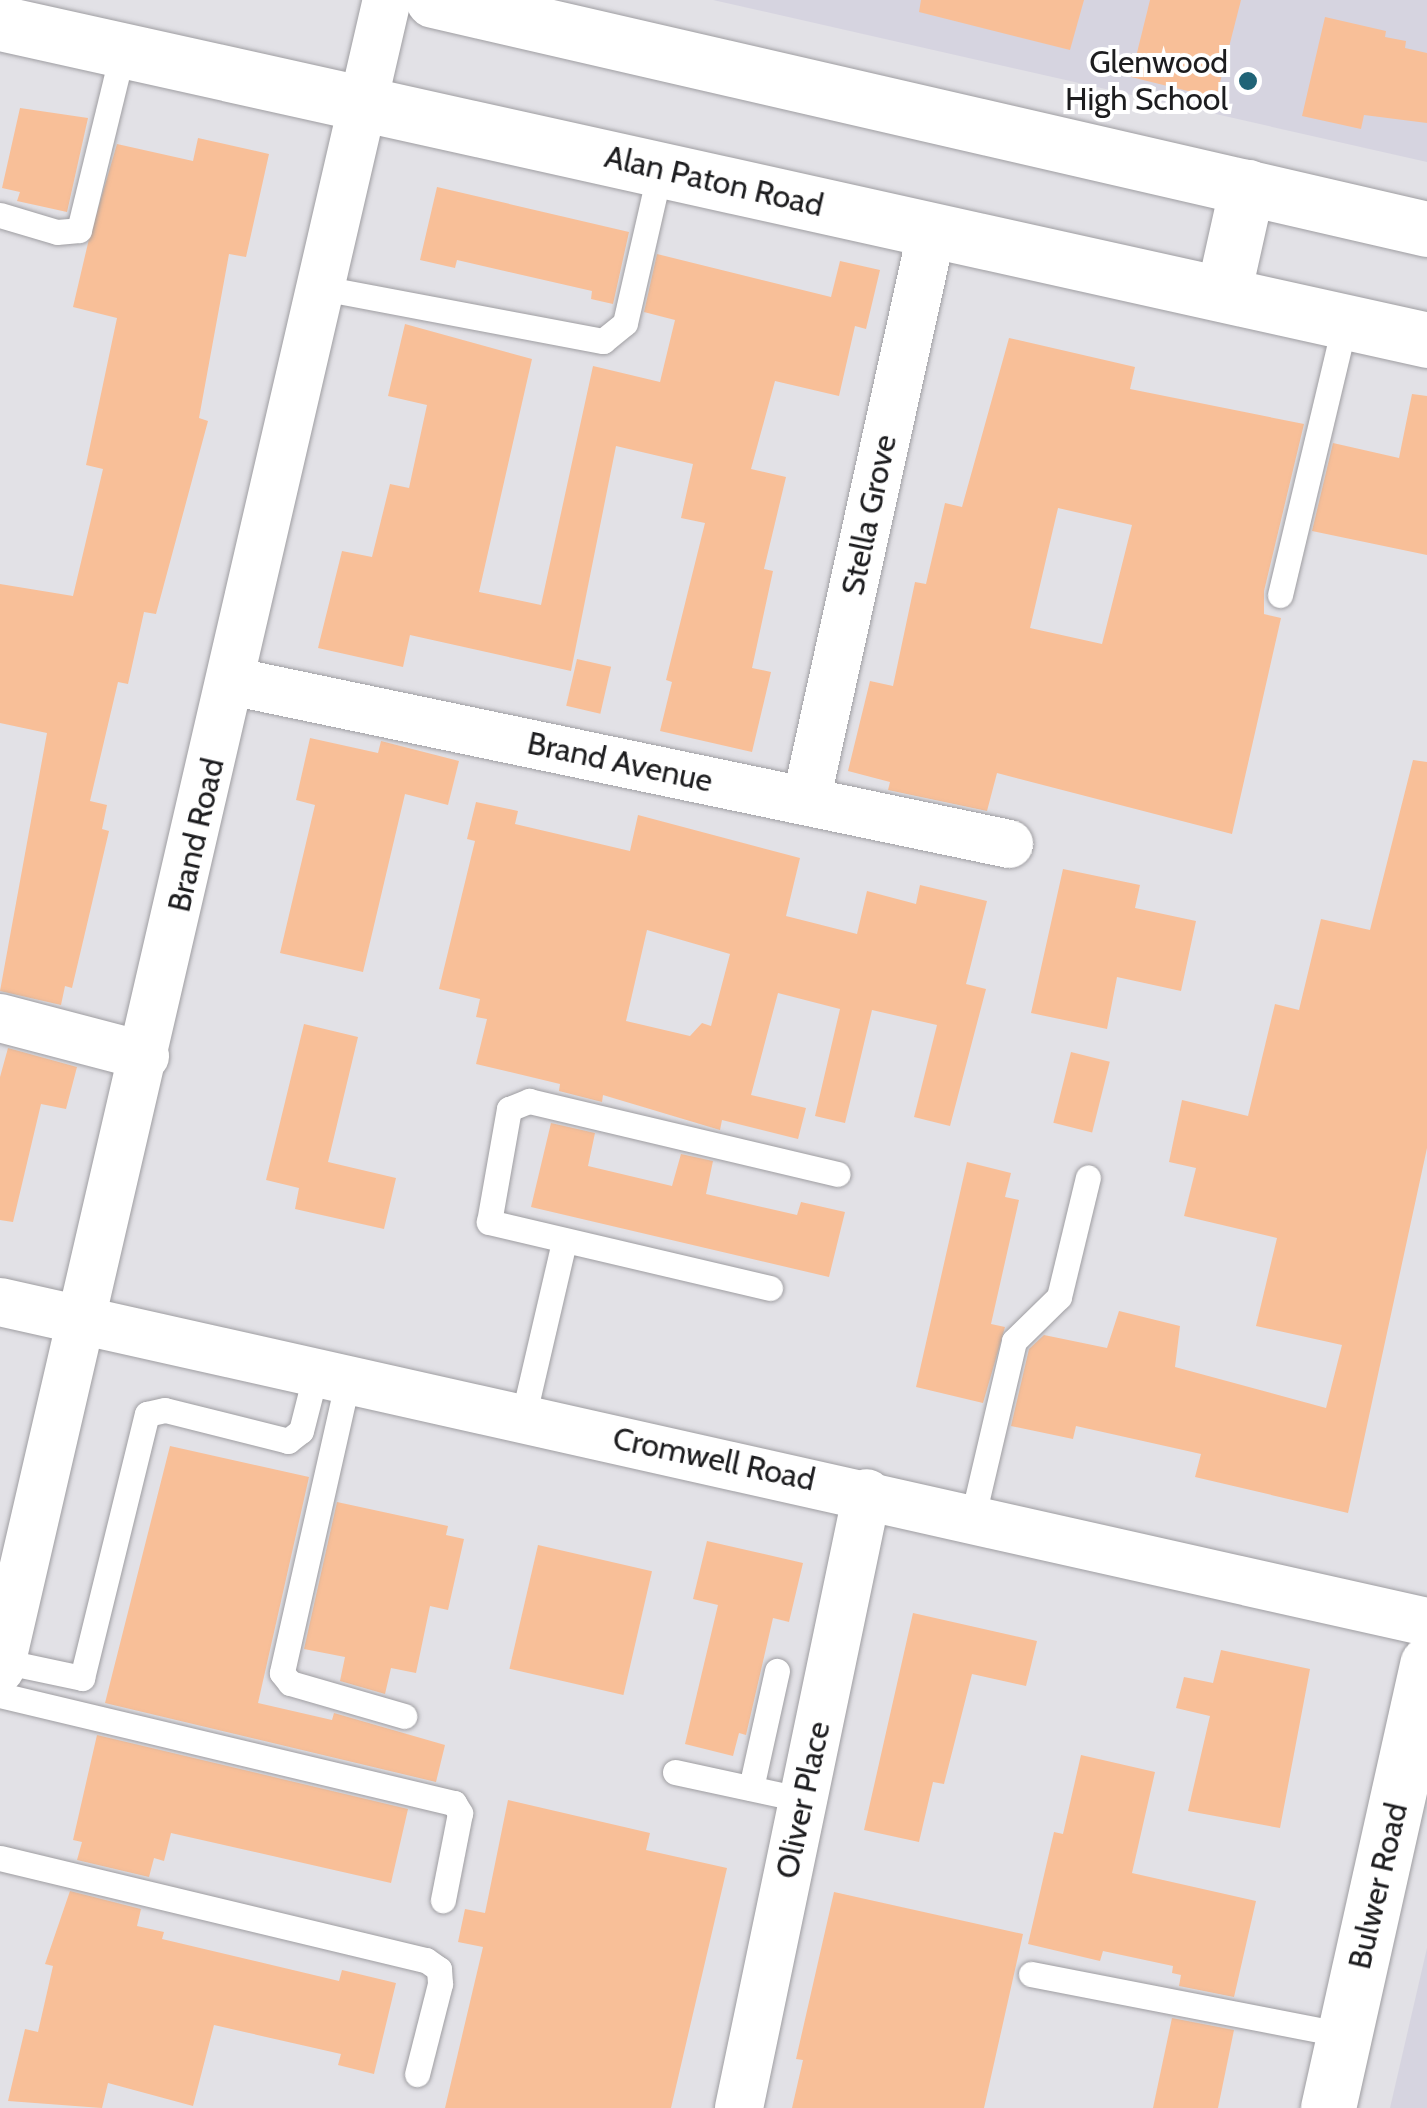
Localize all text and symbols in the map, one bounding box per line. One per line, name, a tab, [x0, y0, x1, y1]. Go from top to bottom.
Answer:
place label: Glenwood High School	[1065, 44, 1228, 119]
marker: Glenwood High School	[1237, 70, 1259, 92]
street label: Alan Paton Road	[601, 137, 827, 225]
street label: Stella Grove	[833, 431, 905, 599]
street label: Brand Avenue	[524, 724, 716, 800]
street label: Brand Road	[160, 754, 232, 916]
street label: Cromwell Road	[609, 1419, 819, 1499]
street label: Oliver Place	[768, 1718, 838, 1882]
street label: Bulwer Road	[1340, 1799, 1416, 1973]

